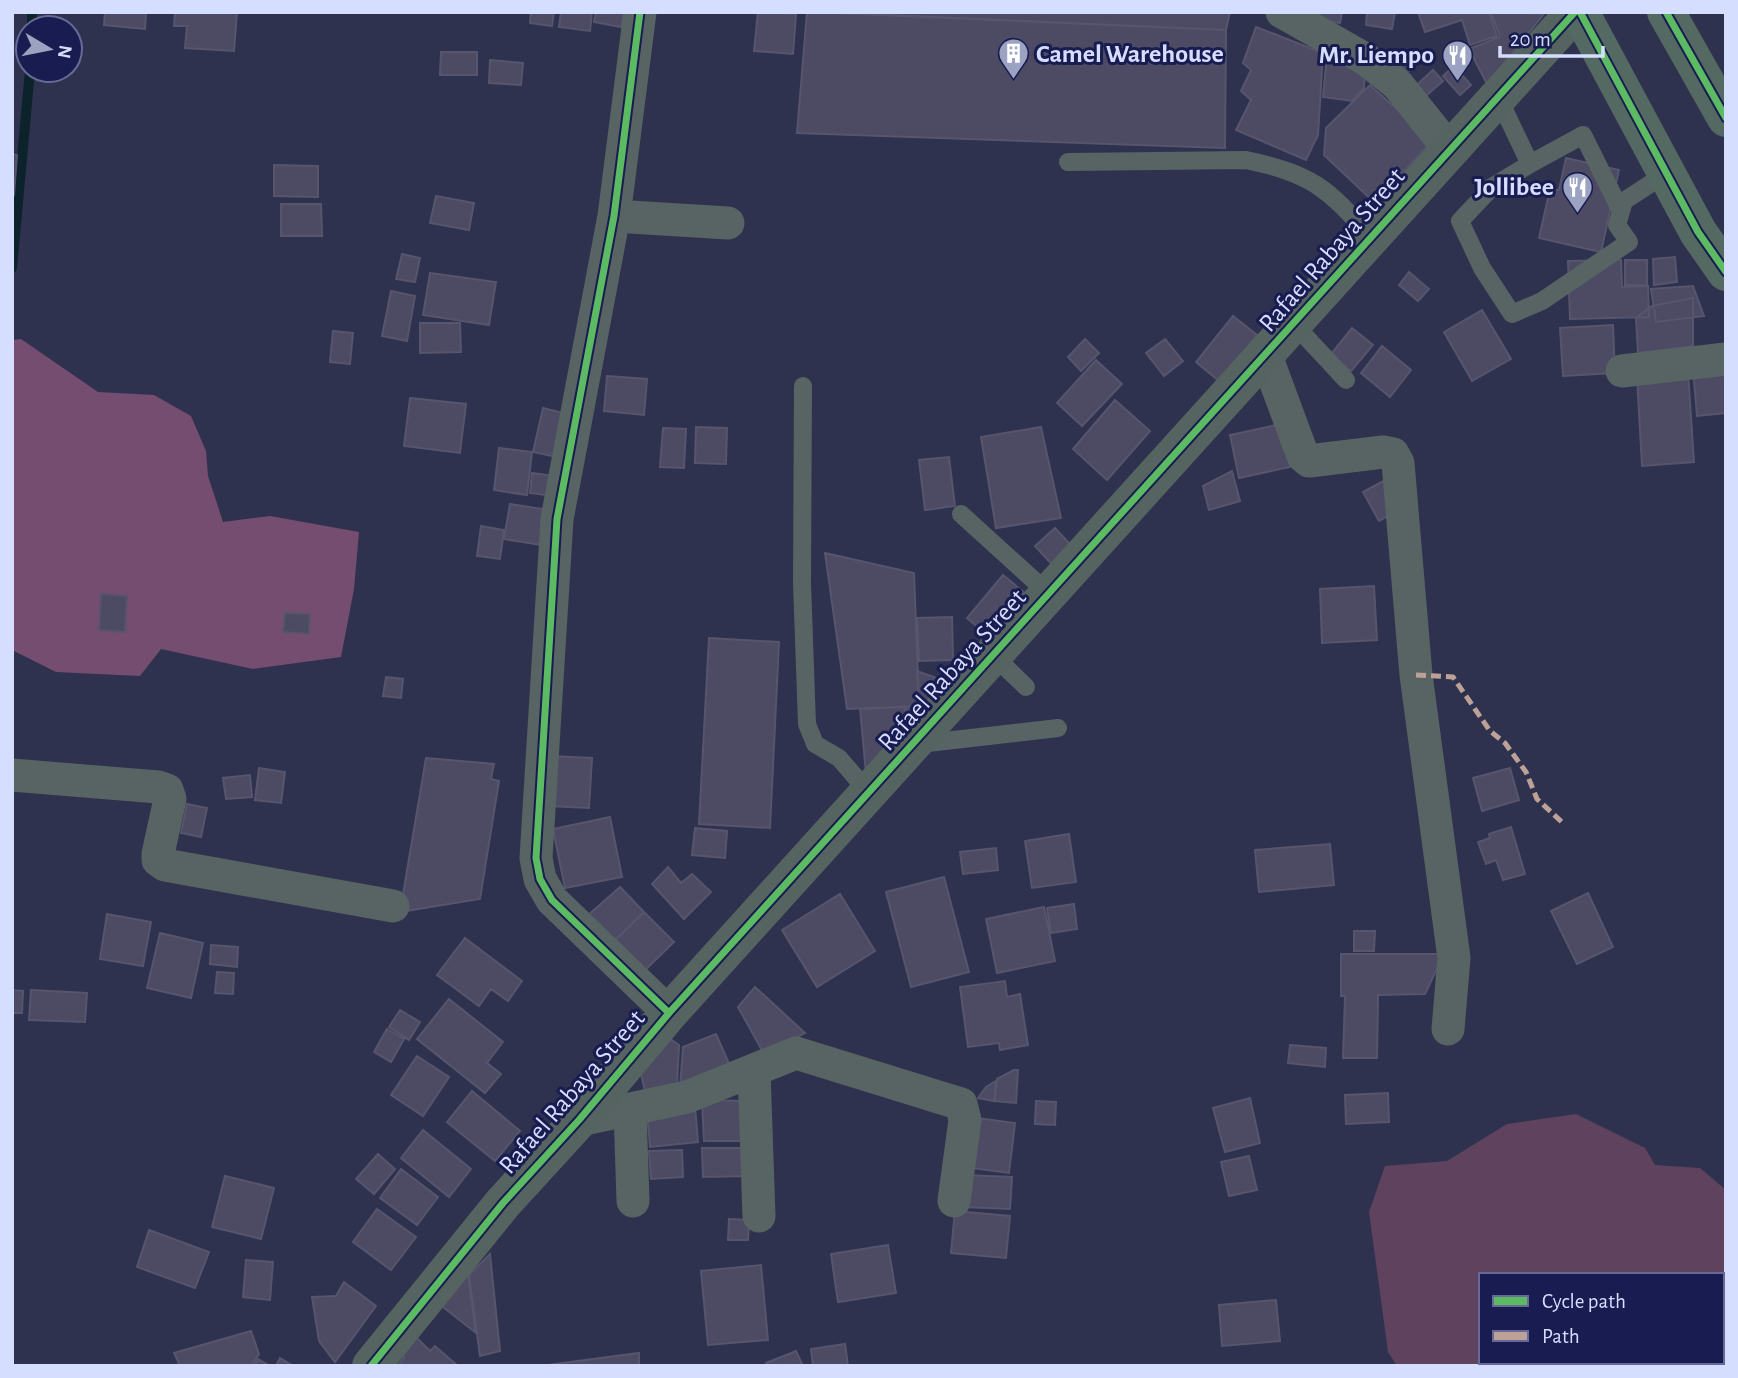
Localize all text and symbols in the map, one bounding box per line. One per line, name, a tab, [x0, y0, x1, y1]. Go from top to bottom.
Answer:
north arrow	[14, 14, 84, 84]
scale bar	[1500, 14, 1603, 58]
text: 20 m	[1510, 29, 1551, 50]
building icon: Camel Warehouse	[996, 37, 1030, 81]
restaurant icon: Mr. Liempo	[1440, 38, 1474, 82]
place label: Camel Warehouse	[1036, 41, 1224, 67]
place label: Mr. Liempo	[1319, 42, 1434, 68]
text: N	[54, 44, 75, 60]
street label: Rafael Rabaya Street	[1254, 163, 1410, 337]
restaurant icon: Jollibee	[1560, 170, 1594, 214]
place label: Jollibee	[1474, 174, 1554, 200]
street label: Rafael Rabaya Street	[873, 584, 1031, 756]
street label: Rafael Rabaya Street	[494, 1005, 650, 1179]
legend	[1479, 1273, 1724, 1364]
text: Cycle path	[1542, 1291, 1626, 1312]
text: Path	[1542, 1326, 1580, 1347]

